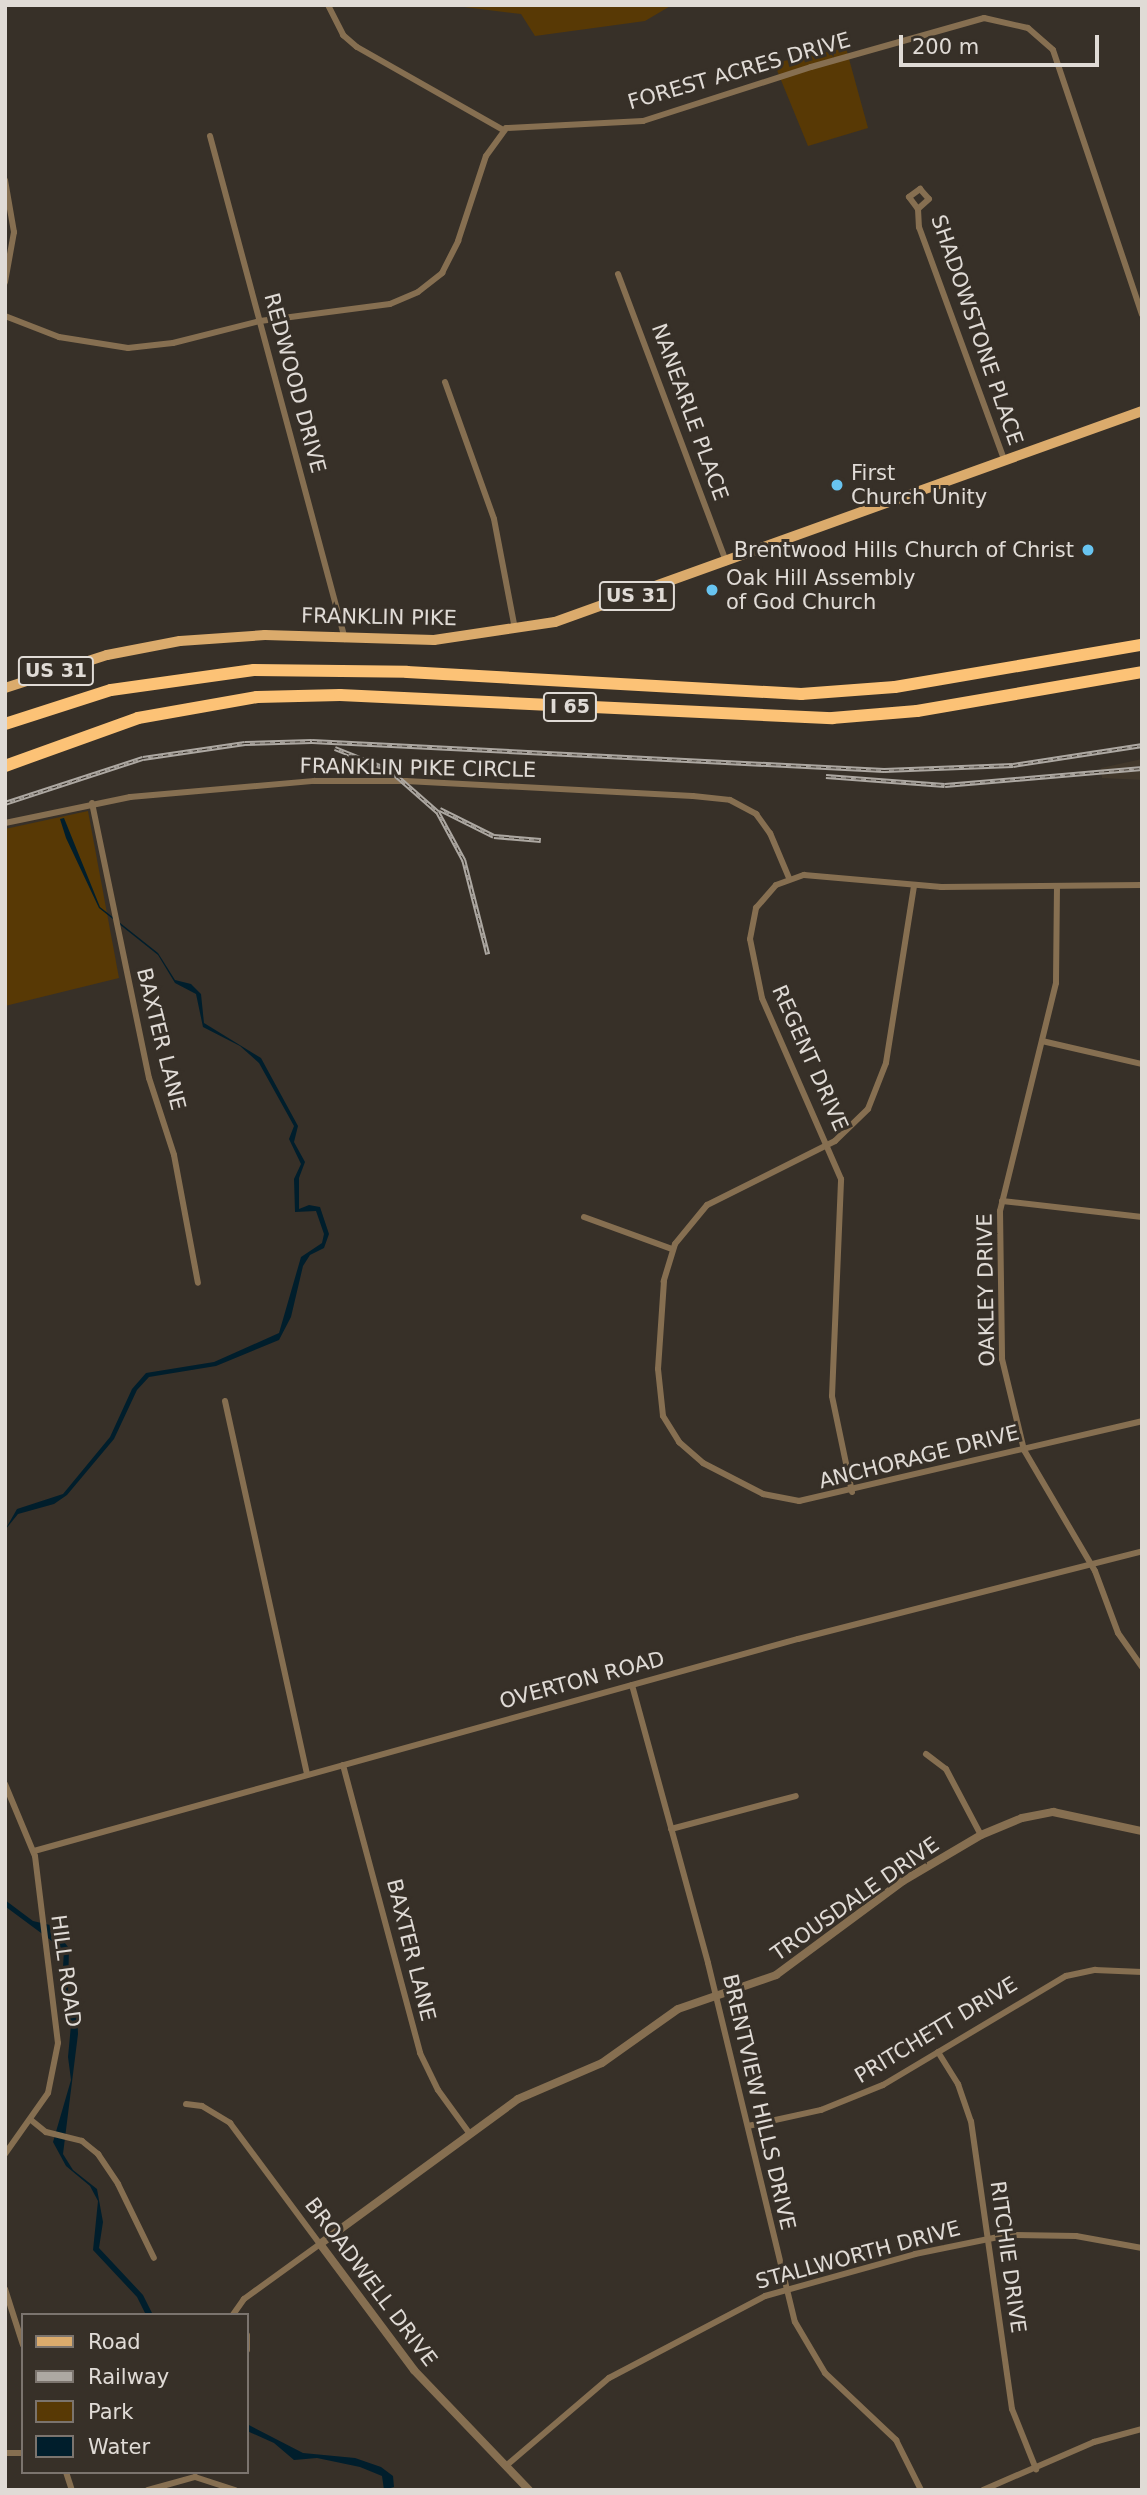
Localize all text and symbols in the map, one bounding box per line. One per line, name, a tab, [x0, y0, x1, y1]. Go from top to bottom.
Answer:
scale bar	[902, 21, 1102, 65]
street label: FOREST ACRES DRIVE	[625, 27, 853, 115]
text: 200 m	[912, 35, 979, 59]
street label: SHADOWSTONE PLACE	[926, 211, 1028, 449]
street label: REDWOOD DRIVE	[259, 290, 331, 476]
street label: NANEARLE PLACE	[646, 320, 734, 504]
place label: First Church Unity	[851, 460, 987, 510]
marker: First Church Unity	[829, 477, 845, 493]
place label: Brentwood Hills Church of Christ	[734, 537, 1074, 563]
marker: Brentwood Hills Church of Christ	[1080, 542, 1096, 558]
place label: Oak Hill Assembly of God Church	[726, 565, 915, 615]
road number: US 31	[598, 580, 676, 611]
marker: Oak Hill Assembly of God Church	[704, 582, 720, 598]
street label: FRANKLIN PIKE	[301, 603, 457, 631]
road number: US 31	[18, 656, 94, 686]
road number: I 65	[542, 692, 598, 722]
street label: FRANKLIN PIKE CIRCLE	[300, 753, 536, 783]
street label: BAXTER LANE	[131, 965, 191, 1113]
street label: REGENT DRIVE	[767, 981, 853, 1135]
street label: OAKLEY DRIVE	[972, 1213, 1000, 1367]
street label: ANCHORAGE DRIVE	[816, 1420, 1022, 1494]
street label: OVERTON ROAD	[497, 1646, 667, 1714]
street label: TROUSDALE DRIVE	[766, 1832, 944, 1966]
street label: BAXTER LANE	[381, 1876, 441, 2024]
street label: HILL ROAD	[46, 1913, 86, 2029]
street label: BRENTVIEW HILLS DRIVE	[717, 1971, 801, 2233]
street label: PRITCHETT DRIVE	[850, 1971, 1022, 2089]
street label: RITCHIE DRIVE	[985, 2179, 1031, 2335]
street label: BROADWELL DRIVE	[299, 2193, 443, 2371]
street label: STALLWORTH DRIVE	[753, 2216, 963, 2294]
legend	[21, 2313, 248, 2474]
text: Road	[88, 2330, 141, 2354]
text: Railway	[88, 2365, 169, 2389]
text: Park	[88, 2400, 133, 2424]
text: Water	[88, 2435, 150, 2459]

